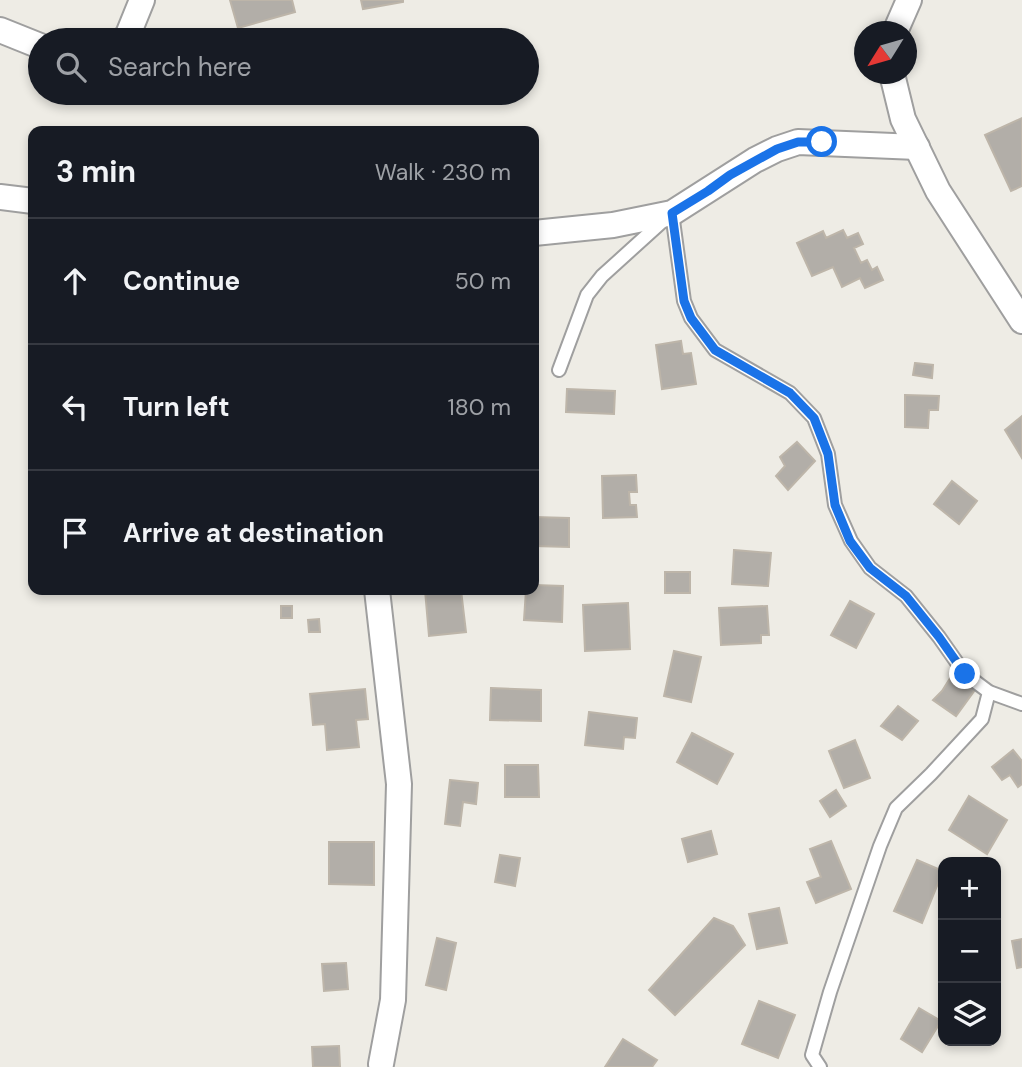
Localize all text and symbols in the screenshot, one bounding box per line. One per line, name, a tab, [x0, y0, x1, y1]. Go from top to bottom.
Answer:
north arrow	[854, 21, 917, 84]
search box	[28, 28, 539, 105]
icon: search	[52, 48, 90, 86]
text: Search here	[108, 50, 251, 84]
route start	[806, 126, 837, 157]
text: 3 min	[56, 152, 136, 191]
text: Walk · 230 m	[375, 157, 511, 187]
icon: ahead	[56, 262, 94, 300]
text: Continue	[123, 264, 240, 298]
text: 50 m	[455, 266, 511, 296]
icon: left	[56, 388, 94, 426]
text: Turn left	[123, 390, 230, 424]
text: 180 m	[447, 392, 511, 422]
icon: arrive	[56, 514, 94, 552]
text: Arrive at destination	[123, 516, 384, 550]
route end	[949, 658, 980, 689]
map controls	[938, 857, 1001, 1046]
button: +	[938, 857, 1001, 920]
button: −	[938, 920, 1001, 983]
button: layers	[938, 983, 1001, 1046]

